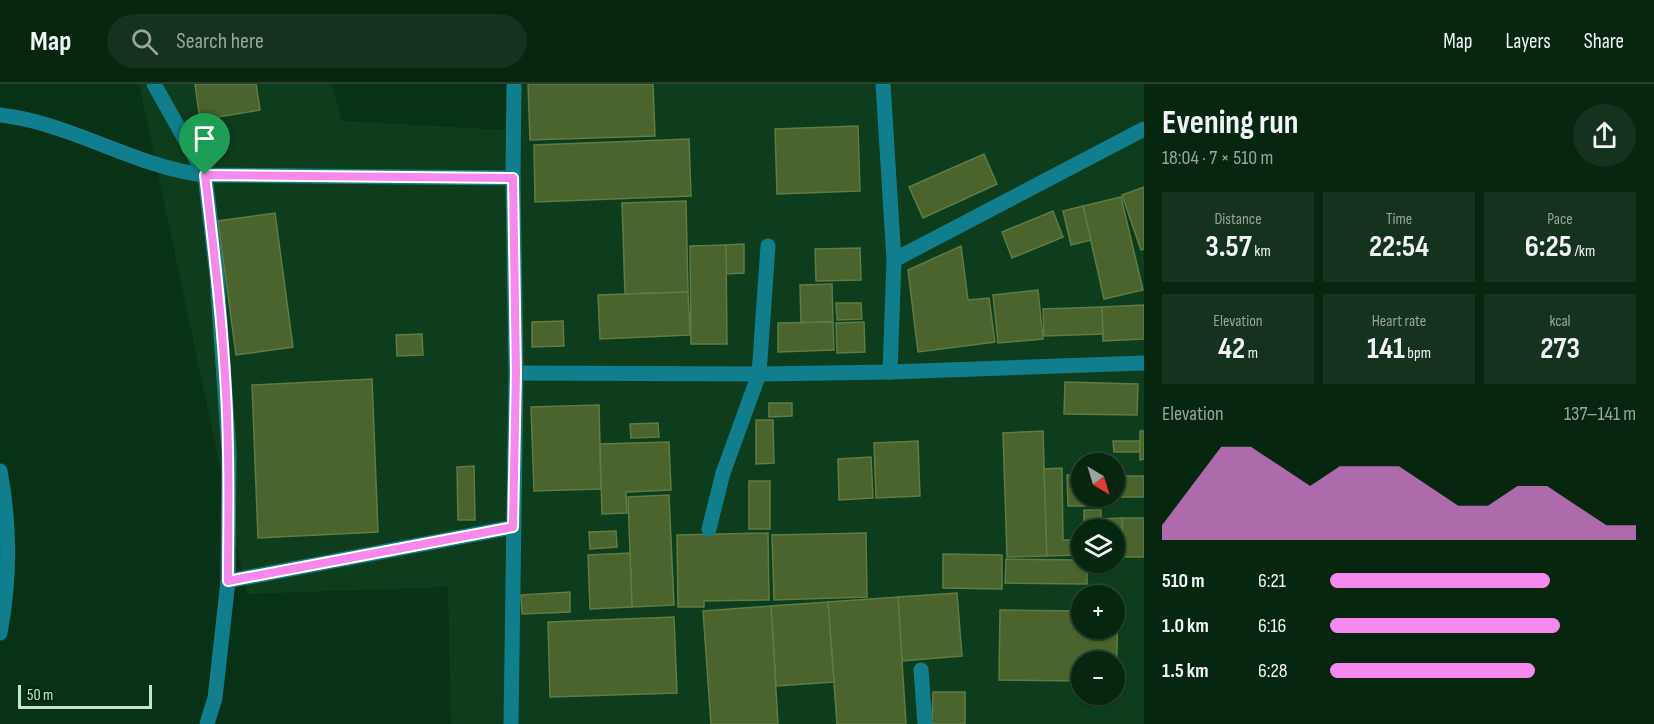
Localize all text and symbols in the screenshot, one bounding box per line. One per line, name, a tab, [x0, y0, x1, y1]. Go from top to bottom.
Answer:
search box	[107, 14, 527, 68]
text: Map	[30, 25, 71, 58]
icon: search	[128, 25, 161, 58]
text: Search here	[176, 28, 264, 55]
text: Map	[1443, 29, 1472, 54]
text: Layers	[1505, 29, 1551, 54]
text: Share	[1584, 29, 1624, 54]
text: Evening run	[1162, 103, 1298, 143]
button: share	[1573, 104, 1636, 167]
pin	[179, 113, 230, 175]
icon: arrive	[188, 122, 221, 155]
text: 18:04 · 7 × 510 m	[1162, 146, 1273, 170]
text: Distance	[1214, 210, 1262, 229]
text: Time	[1386, 210, 1412, 229]
text: Pace	[1547, 210, 1573, 229]
text: 3.57	[1205, 229, 1252, 265]
text: 22:54	[1369, 229, 1429, 265]
text: 6:25	[1525, 229, 1572, 265]
text: km	[1252, 242, 1271, 261]
text: /km	[1572, 242, 1595, 261]
text: Elevation	[1213, 312, 1263, 331]
text: Heart rate	[1372, 312, 1426, 331]
text: kcal	[1549, 312, 1571, 331]
text: 42	[1218, 331, 1245, 367]
text: 141	[1367, 331, 1405, 367]
text: 273	[1540, 331, 1580, 367]
text: m	[1245, 344, 1258, 363]
text: bpm	[1405, 344, 1431, 363]
text: Elevation	[1162, 402, 1224, 426]
text: 137–141 m	[1564, 402, 1636, 426]
north arrow	[1071, 453, 1125, 507]
map controls	[1071, 453, 1125, 705]
button: layers	[1071, 519, 1125, 573]
text: 510 m	[1162, 569, 1205, 593]
text: 6:21	[1258, 569, 1286, 593]
button: +	[1071, 585, 1125, 639]
text: 1.0 km	[1162, 614, 1209, 638]
text: 6:16	[1258, 614, 1286, 638]
button: −	[1071, 651, 1125, 705]
text: 1.5 km	[1162, 659, 1208, 683]
text: 6:28	[1258, 659, 1288, 683]
scale bar	[18, 682, 152, 710]
text: 50 m	[27, 686, 53, 705]

